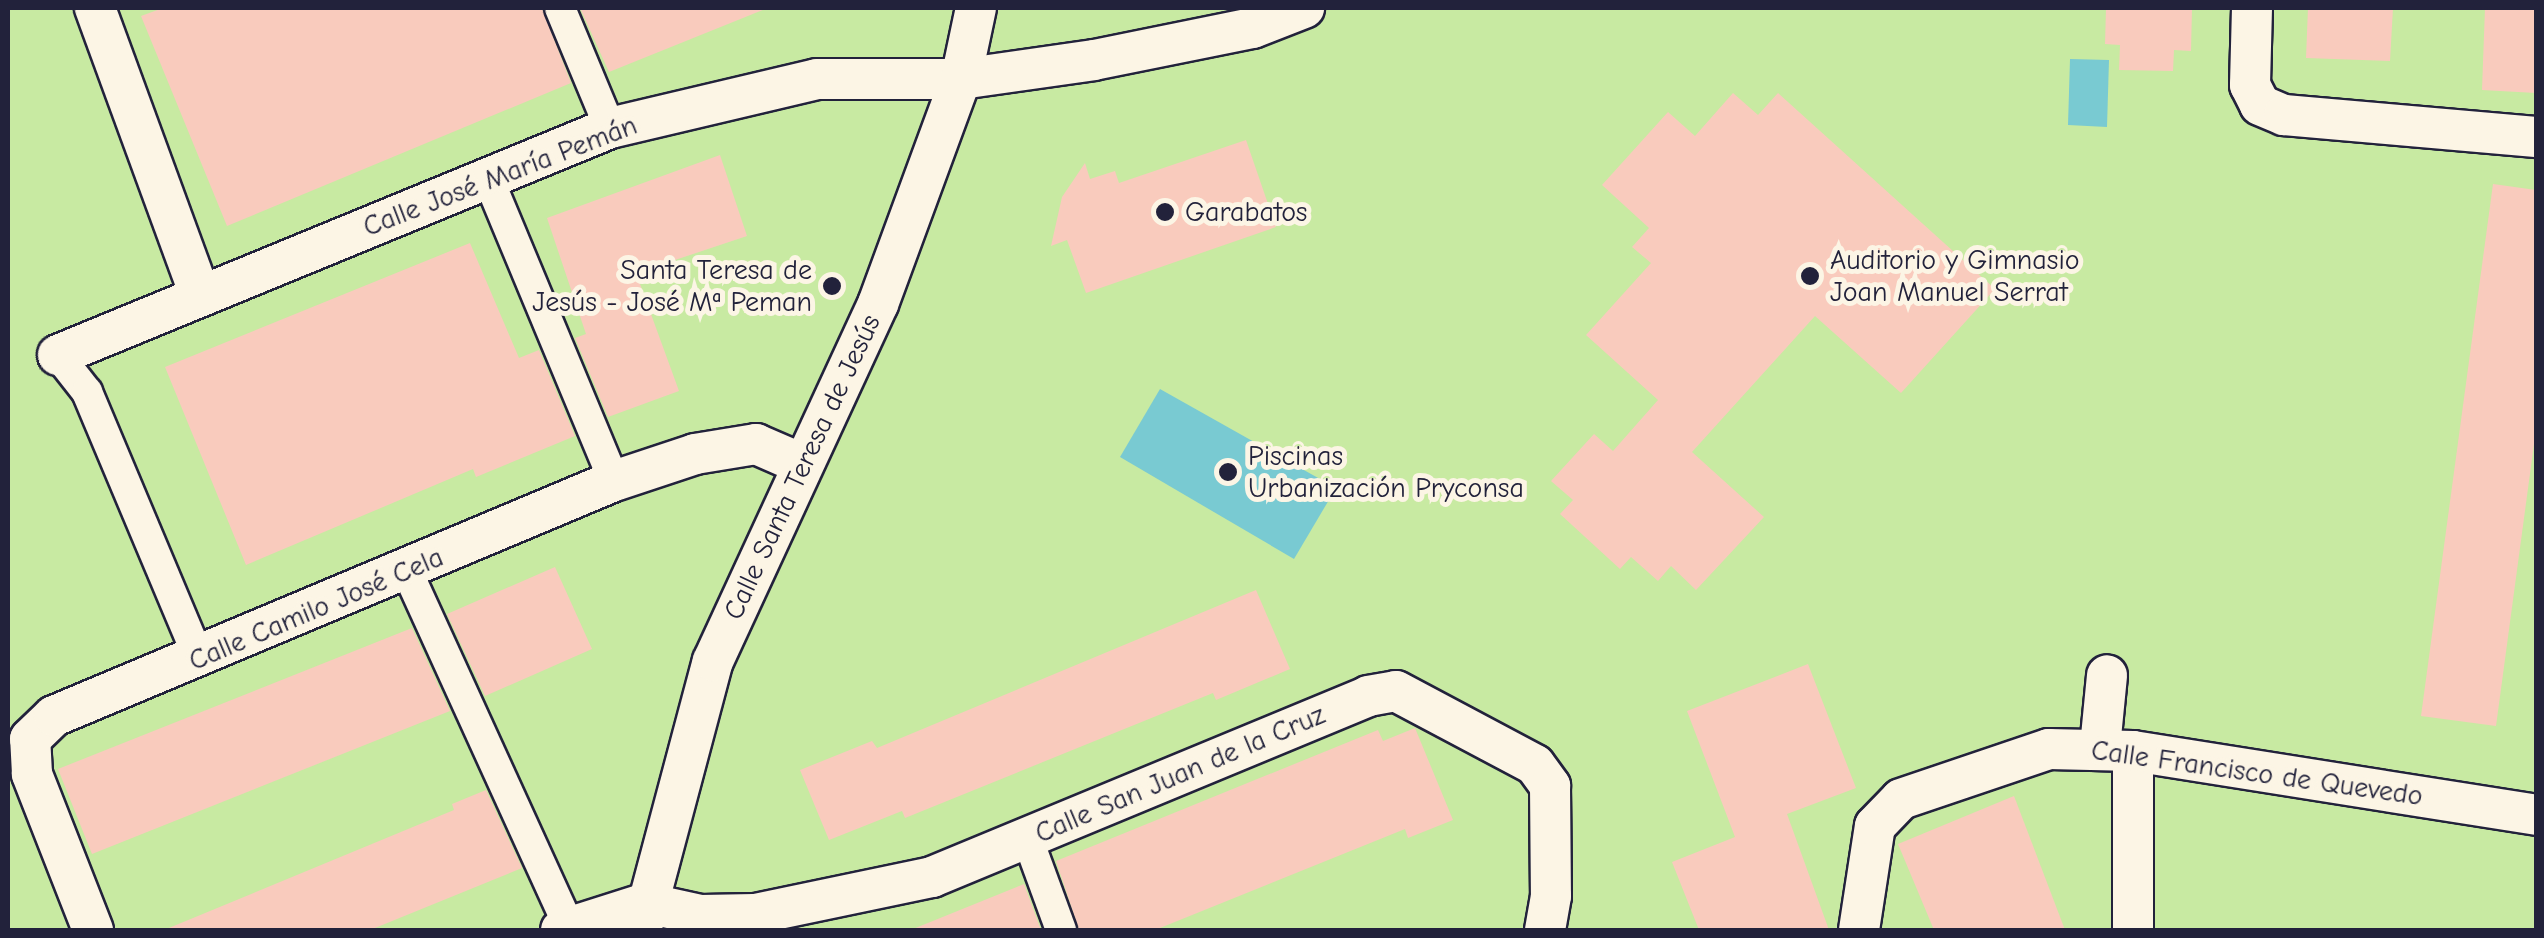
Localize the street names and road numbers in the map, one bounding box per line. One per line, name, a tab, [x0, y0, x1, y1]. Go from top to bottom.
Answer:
street label: Calle José María Pemán	[358, 108, 642, 244]
street label: Calle Santa Teresa de Jesús	[716, 309, 888, 625]
street label: Calle Camilo José Cela	[184, 540, 448, 678]
street label: Calle San Juan de la Cruz	[1030, 698, 1330, 850]
street label: Calle Francisco de Quevedo	[2089, 733, 2425, 813]

